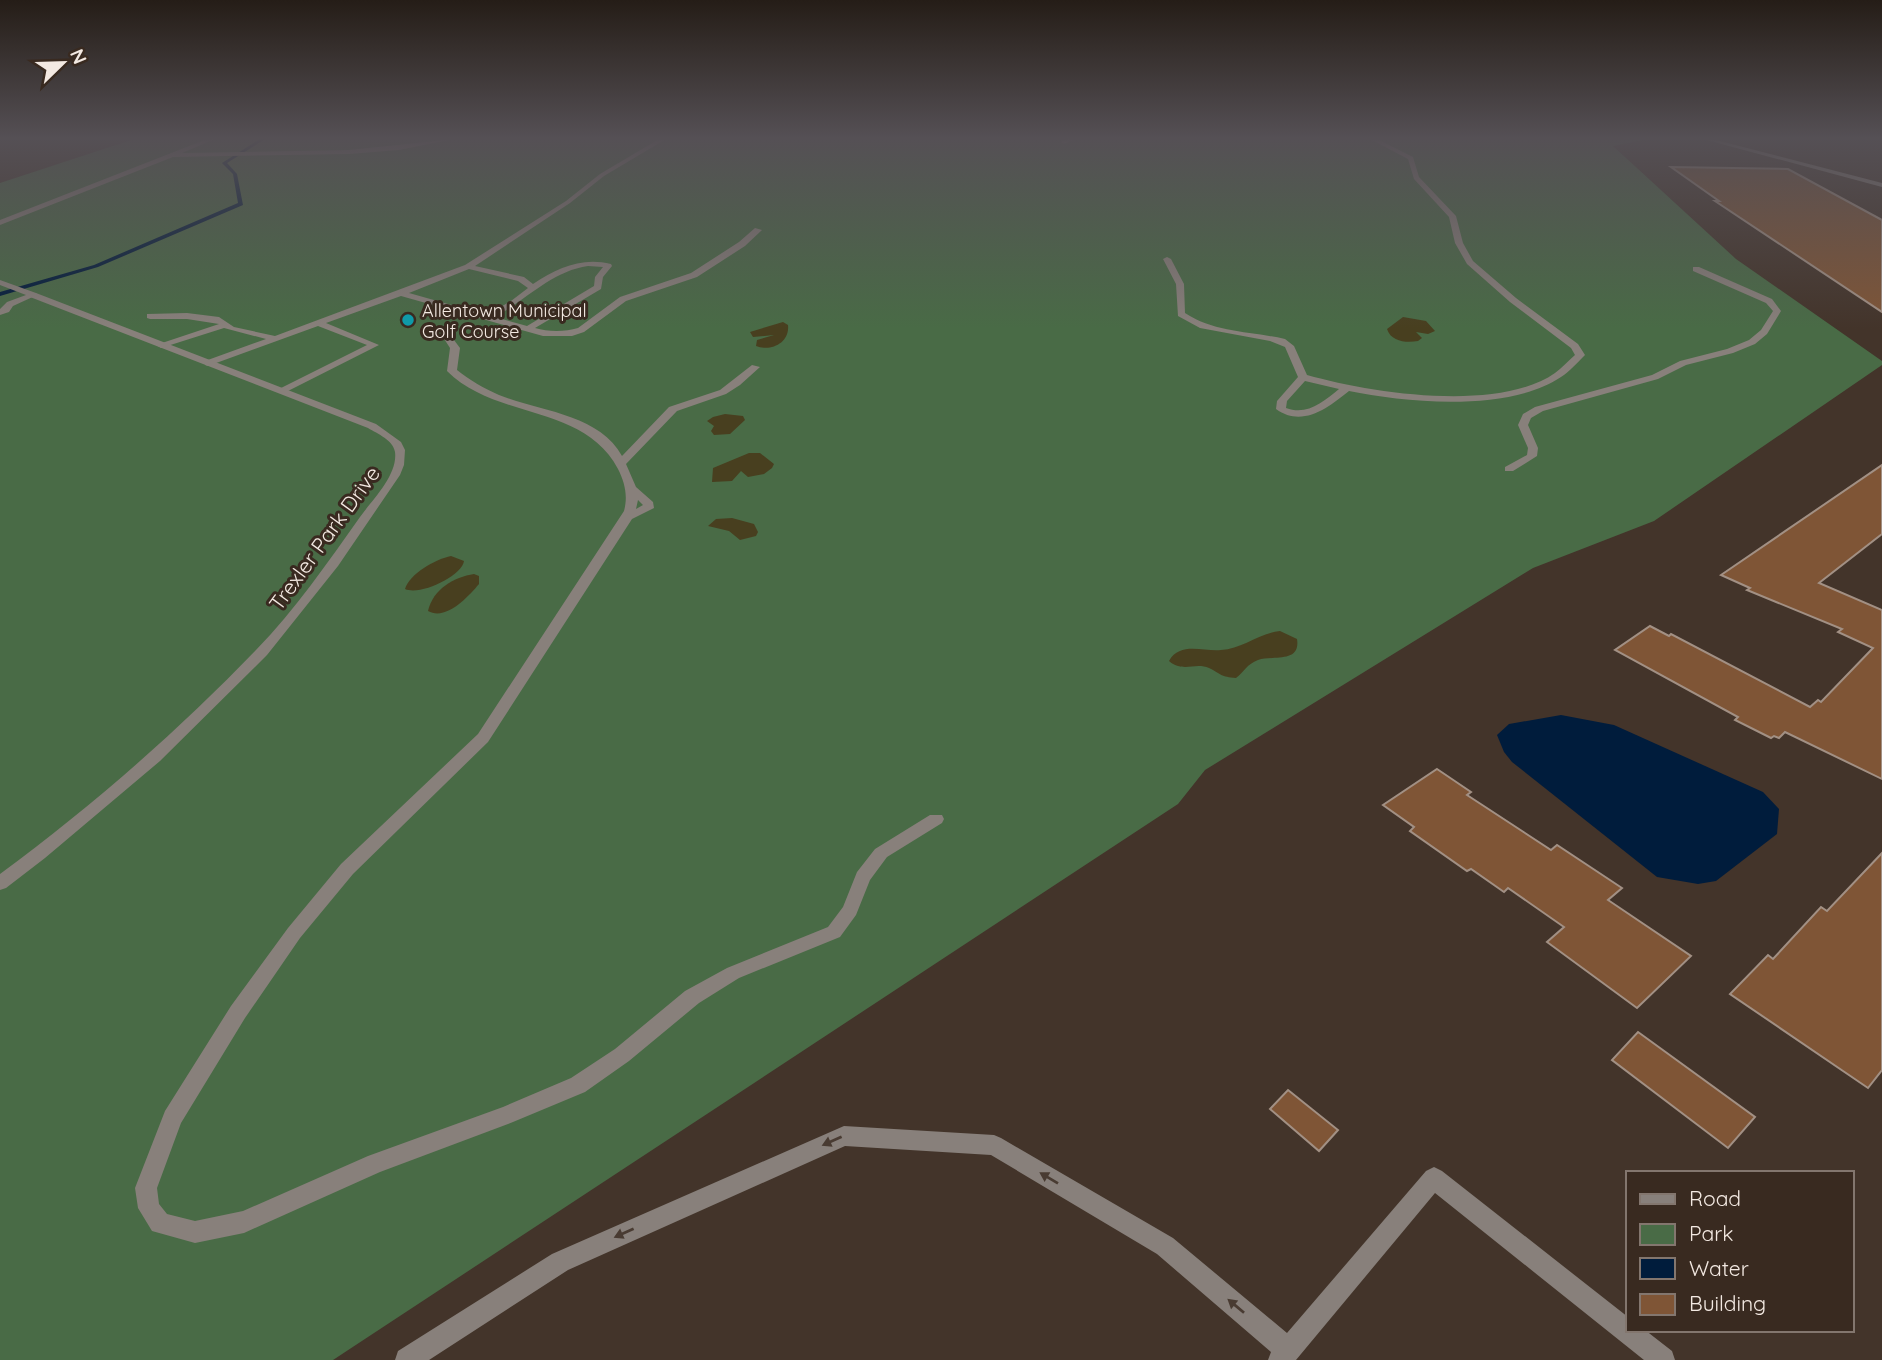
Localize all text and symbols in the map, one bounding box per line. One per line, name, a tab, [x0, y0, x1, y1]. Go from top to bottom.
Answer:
north arrow	[28, 28, 98, 98]
text: N	[65, 45, 92, 67]
place label: Allentown Municipal Golf Course	[422, 299, 587, 343]
marker: Allentown Municipal Golf Course	[400, 312, 416, 328]
street label: Trexler Park Drive	[263, 461, 385, 615]
one-way arrow	[822, 1135, 842, 1147]
legend	[1626, 1171, 1854, 1332]
one-way arrow	[1039, 1172, 1059, 1184]
text: Road	[1689, 1185, 1741, 1211]
text: Park	[1689, 1220, 1733, 1246]
one-way arrow	[614, 1227, 634, 1239]
text: Water	[1689, 1255, 1749, 1281]
text: Building	[1689, 1290, 1766, 1316]
one-way arrow	[1227, 1298, 1245, 1314]

